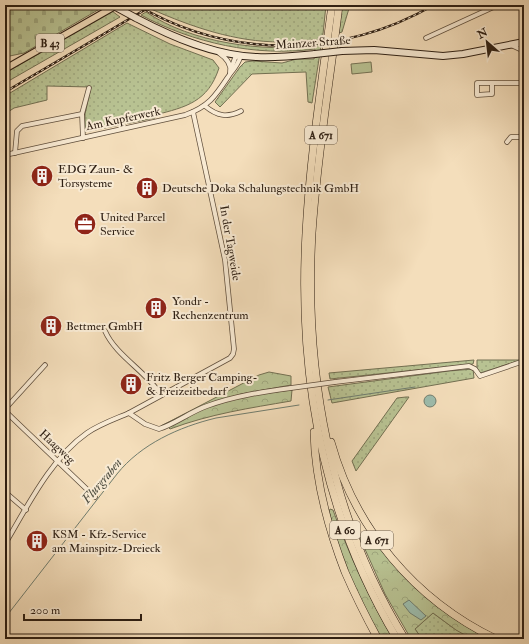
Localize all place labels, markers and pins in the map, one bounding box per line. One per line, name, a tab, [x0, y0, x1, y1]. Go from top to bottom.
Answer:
place label: EDG Zaun- & Torsysteme	[58, 162, 133, 191]
building icon: EDG Zaun- & Torsysteme	[29, 163, 55, 189]
building icon: Deutsche Doka Schalungstechnik GmbH	[134, 175, 160, 201]
place label: Deutsche Doka Schalungstechnik GmbH	[162, 181, 359, 196]
place label: United Parcel Service	[100, 210, 165, 239]
office icon: United Parcel Service	[72, 211, 98, 237]
place label: Yondr - Rechenzentrum	[172, 294, 249, 323]
building icon: Yondr - Rechenzentrum	[143, 295, 169, 321]
building icon: Bettmer GmbH	[38, 313, 64, 339]
place label: Bettmer GmbH	[66, 319, 143, 334]
place label: Fritz Berger Camping- & Freizeitbedarf	[146, 370, 258, 399]
building icon: Fritz Berger Camping- & Freizeitbedarf	[118, 371, 144, 397]
place label: KSM - Kfz-Service am Mainspitz-Dreieck	[52, 527, 161, 556]
building icon: KSM - Kfz-Service am Mainspitz-Dreieck	[24, 528, 50, 554]

